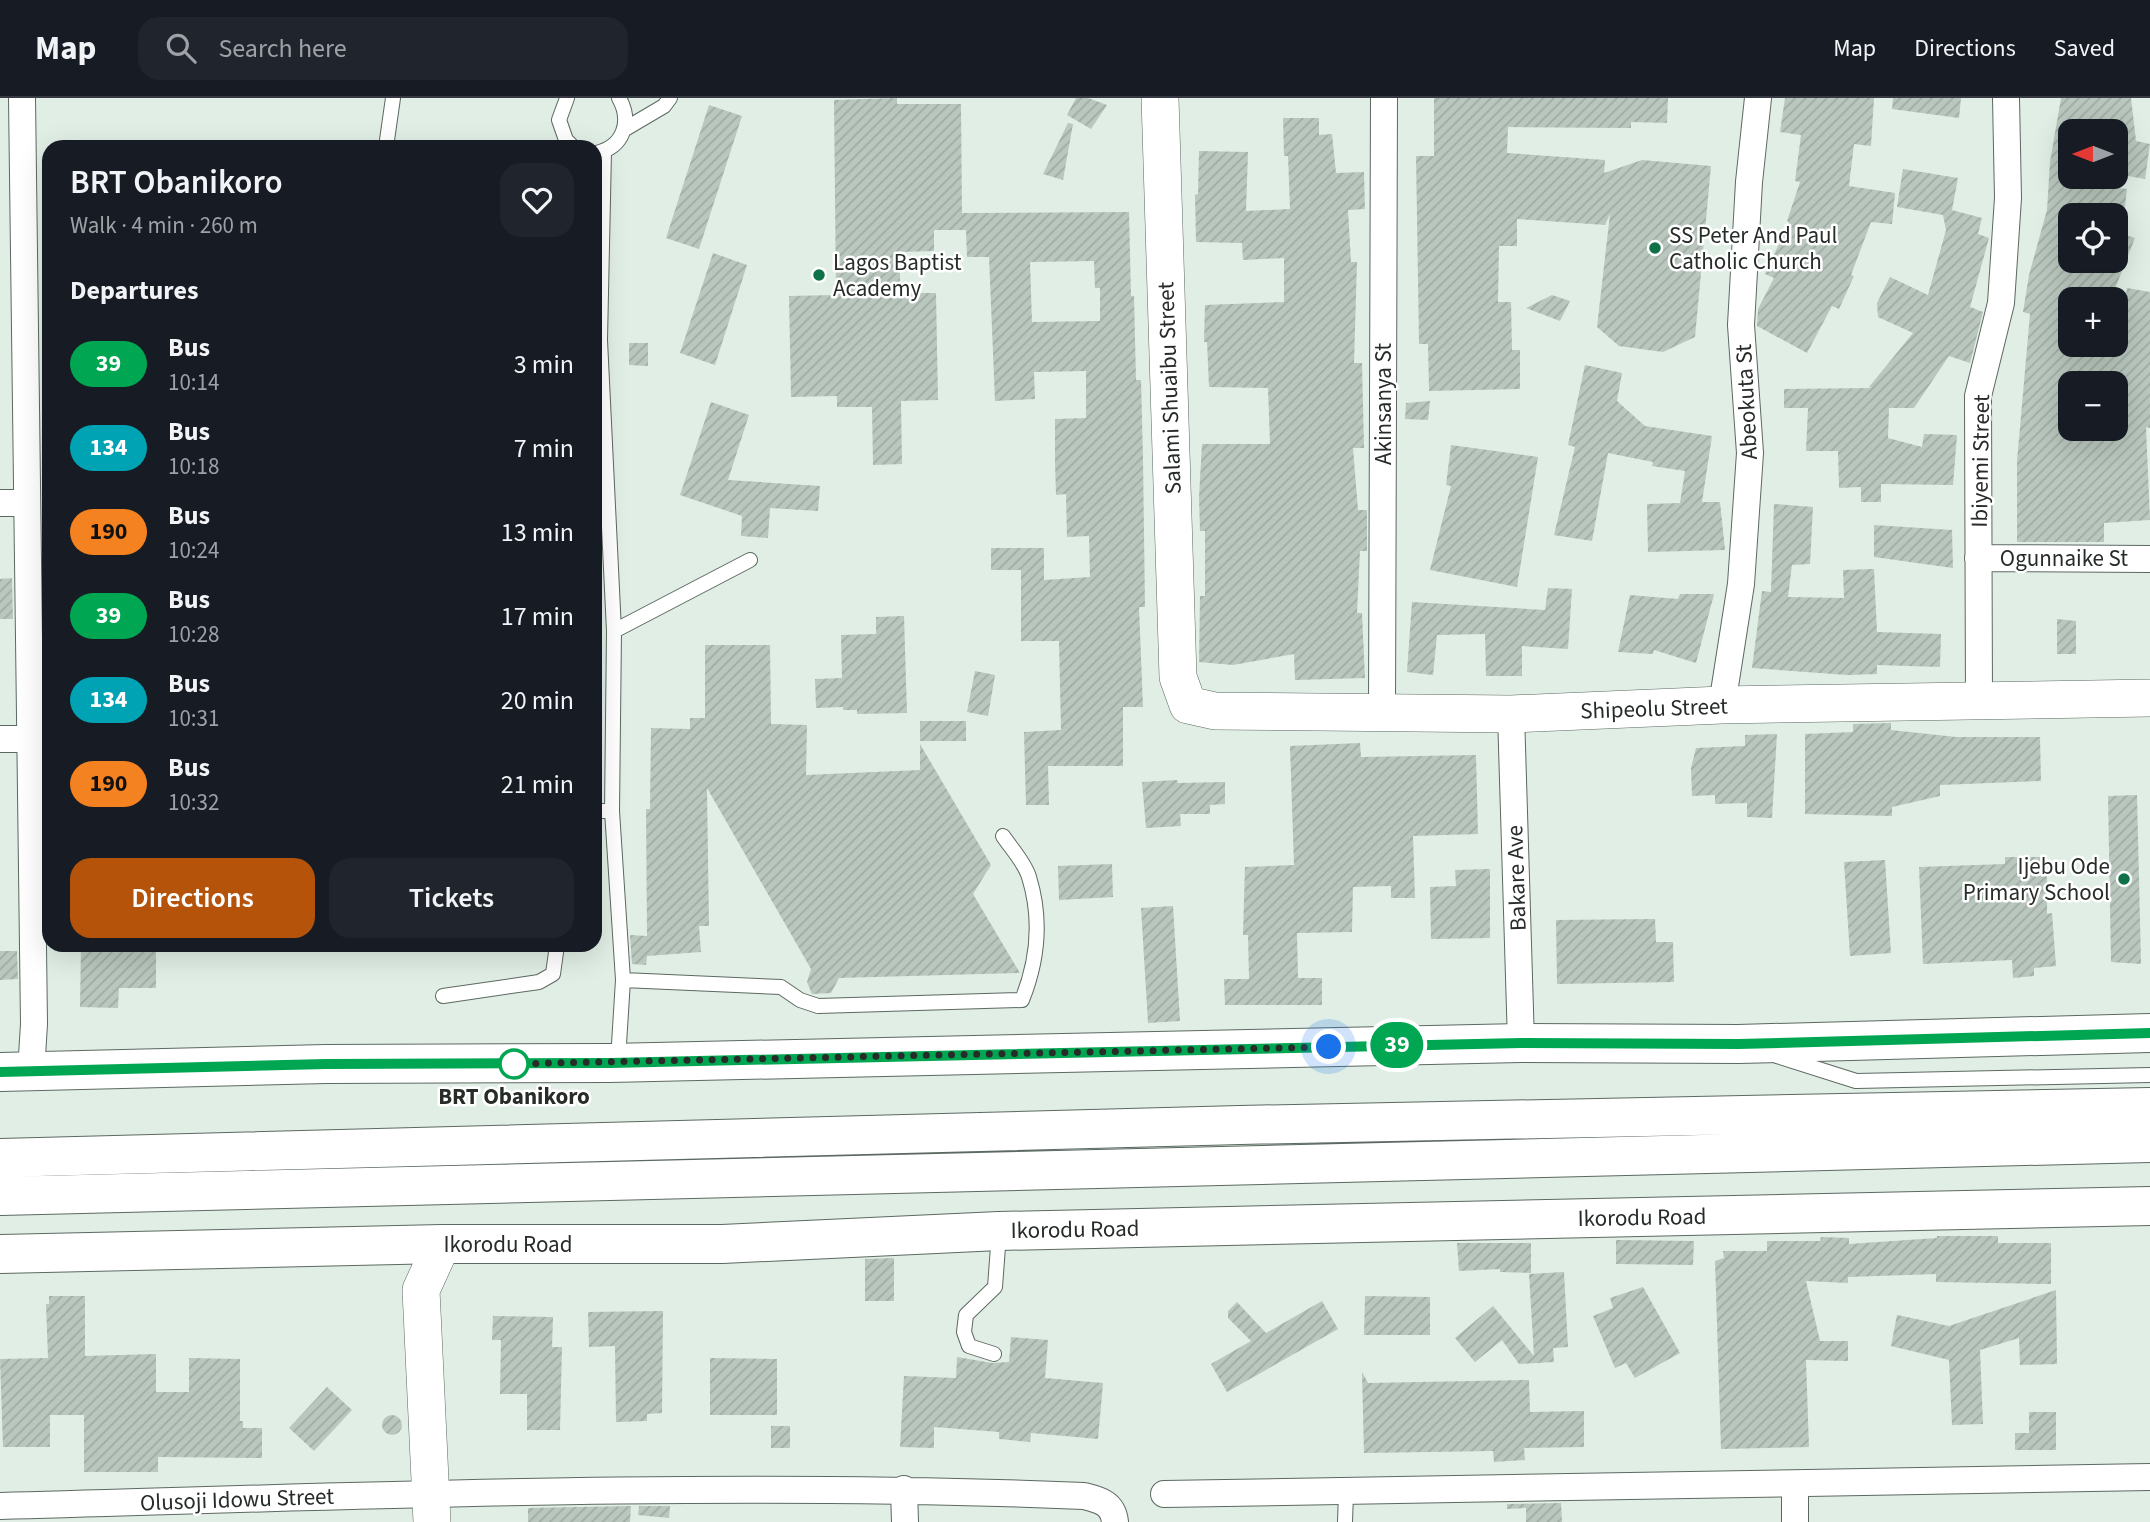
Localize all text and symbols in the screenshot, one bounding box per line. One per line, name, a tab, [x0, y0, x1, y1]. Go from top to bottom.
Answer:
search box	[138, 17, 628, 80]
text: Map	[35, 25, 96, 72]
icon: search	[162, 29, 200, 67]
text: Search here	[218, 30, 347, 67]
text: Map	[1833, 31, 1876, 66]
text: Directions	[1914, 31, 2016, 66]
text: Saved	[2054, 31, 2115, 66]
north arrow	[2058, 119, 2128, 189]
map controls	[2058, 119, 2128, 441]
text: BRT Obanikoro	[70, 159, 283, 206]
button: heart	[500, 163, 574, 237]
button: locate	[2058, 203, 2128, 273]
text: Walk · 4 min · 260 m	[70, 209, 258, 242]
place label: SS Peter And Paul Catholic Church	[1669, 219, 1837, 278]
marker: SS Peter And Paul Catholic Church	[1647, 240, 1663, 256]
place label: Lagos Baptist Academy	[833, 246, 962, 305]
marker: Lagos Baptist Academy	[811, 267, 827, 283]
text: Departures	[70, 272, 198, 309]
street label: Salami Shuaibu Street	[1149, 281, 1190, 495]
button: +	[2058, 287, 2128, 357]
text: Bus	[168, 329, 210, 366]
street label: Akinsanya St	[1367, 343, 1400, 465]
street label: Abeokuta St	[1727, 343, 1766, 461]
text: 39	[96, 346, 121, 381]
text: 3 min	[514, 346, 574, 383]
text: 10:14	[168, 366, 219, 399]
button: −	[2058, 371, 2128, 441]
street label: Ibiyemi Street	[1963, 394, 1998, 528]
text: Bus	[168, 413, 210, 450]
text: 134	[89, 430, 128, 465]
text: 7 min	[514, 430, 574, 467]
text: 10:18	[168, 450, 219, 483]
text: Bus	[168, 497, 210, 534]
text: 190	[89, 514, 128, 549]
text: 13 min	[501, 514, 574, 551]
text: 10:24	[168, 534, 219, 567]
street label: Ogunnaike St	[2000, 542, 2128, 575]
text: Bus	[168, 581, 210, 618]
text: 39	[96, 598, 121, 633]
text: 17 min	[501, 598, 574, 635]
text: 10:28	[168, 618, 219, 651]
text: Bus	[168, 665, 210, 702]
text: 134	[89, 682, 128, 717]
text: 20 min	[501, 682, 574, 719]
street label: Shipeolu Street	[1580, 689, 1729, 728]
text: 10:31	[168, 702, 219, 735]
text: Bus	[168, 749, 210, 786]
text: 190	[89, 766, 128, 801]
text: 21 min	[501, 766, 574, 803]
text: 10:32	[168, 786, 219, 819]
street label: Bakare Ave	[1498, 824, 1535, 932]
place label: Ijebu Ode Primary School	[1963, 850, 2110, 909]
button: Directions	[70, 858, 315, 938]
button: Tickets	[329, 858, 574, 938]
marker: Ijebu Ode Primary School	[2116, 871, 2132, 887]
line badge: 39	[1366, 1022, 1428, 1068]
text: 39	[1384, 1027, 1410, 1062]
your location	[1311, 1029, 1346, 1064]
marker: BRT Obanikoro	[499, 1049, 529, 1079]
place label: BRT Obanikoro	[438, 1080, 590, 1113]
street label: Ikorodu Road	[1577, 1200, 1707, 1235]
street label: Ikorodu Road	[1010, 1212, 1140, 1247]
street label: Ikorodu Road	[444, 1228, 572, 1261]
street label: Olusoji Idowu Street	[139, 1480, 335, 1519]

